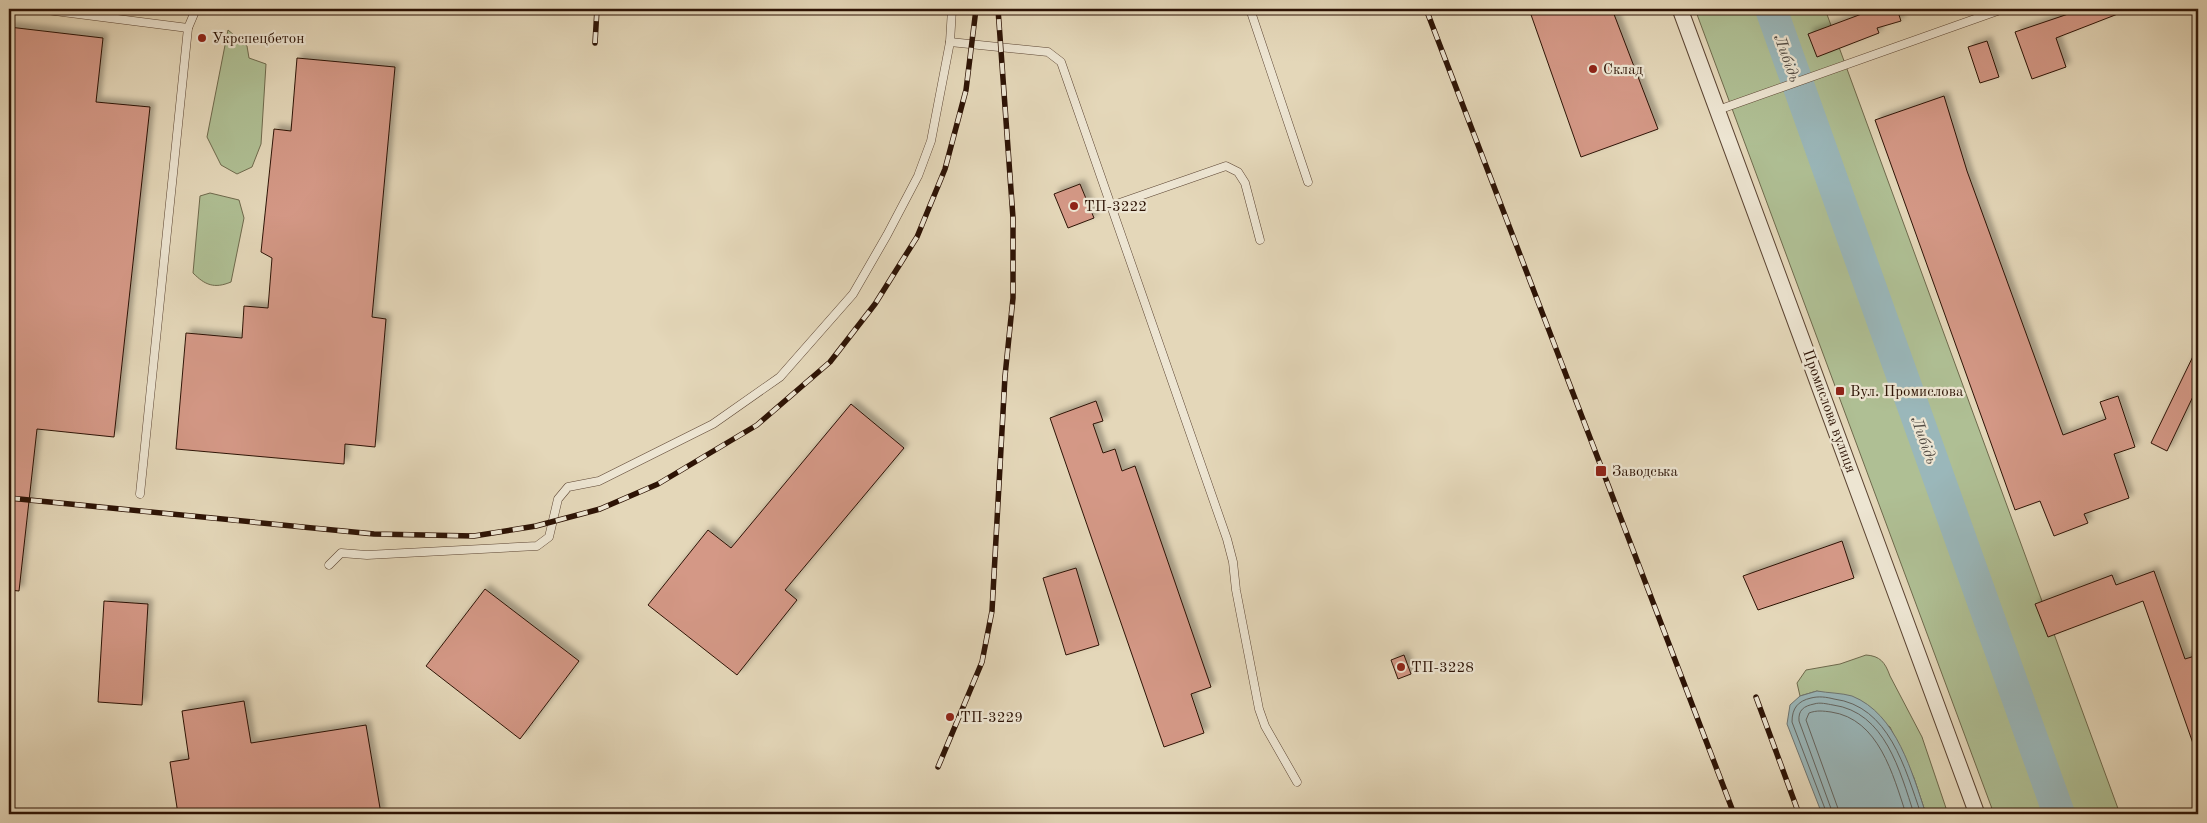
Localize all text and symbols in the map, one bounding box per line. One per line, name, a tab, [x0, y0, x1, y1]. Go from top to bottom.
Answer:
marker: Укрспецбетон	[196, 32, 208, 44]
place label: Укрспецбетон	[212, 32, 305, 47]
water label: Либідь	[1770, 33, 1802, 85]
marker: Склад	[1587, 63, 1599, 75]
place label: Склад	[1603, 63, 1644, 78]
marker: ТП-3222	[1068, 200, 1080, 212]
place label: ТП-3222	[1084, 200, 1147, 215]
street label: Промислова вулиця	[1799, 348, 1858, 475]
marker: Вул. Промислова	[1834, 385, 1846, 397]
place label: Вул. Промислова	[1850, 385, 1964, 400]
water label: Либідь	[1907, 415, 1939, 467]
marker: Заводська	[1594, 464, 1608, 478]
place label: Заводська	[1612, 465, 1679, 480]
marker: ТП-3228	[1395, 661, 1407, 673]
place label: ТП-3228	[1411, 661, 1474, 676]
marker: ТП-3229	[944, 711, 956, 723]
place label: ТП-3229	[960, 711, 1023, 726]

